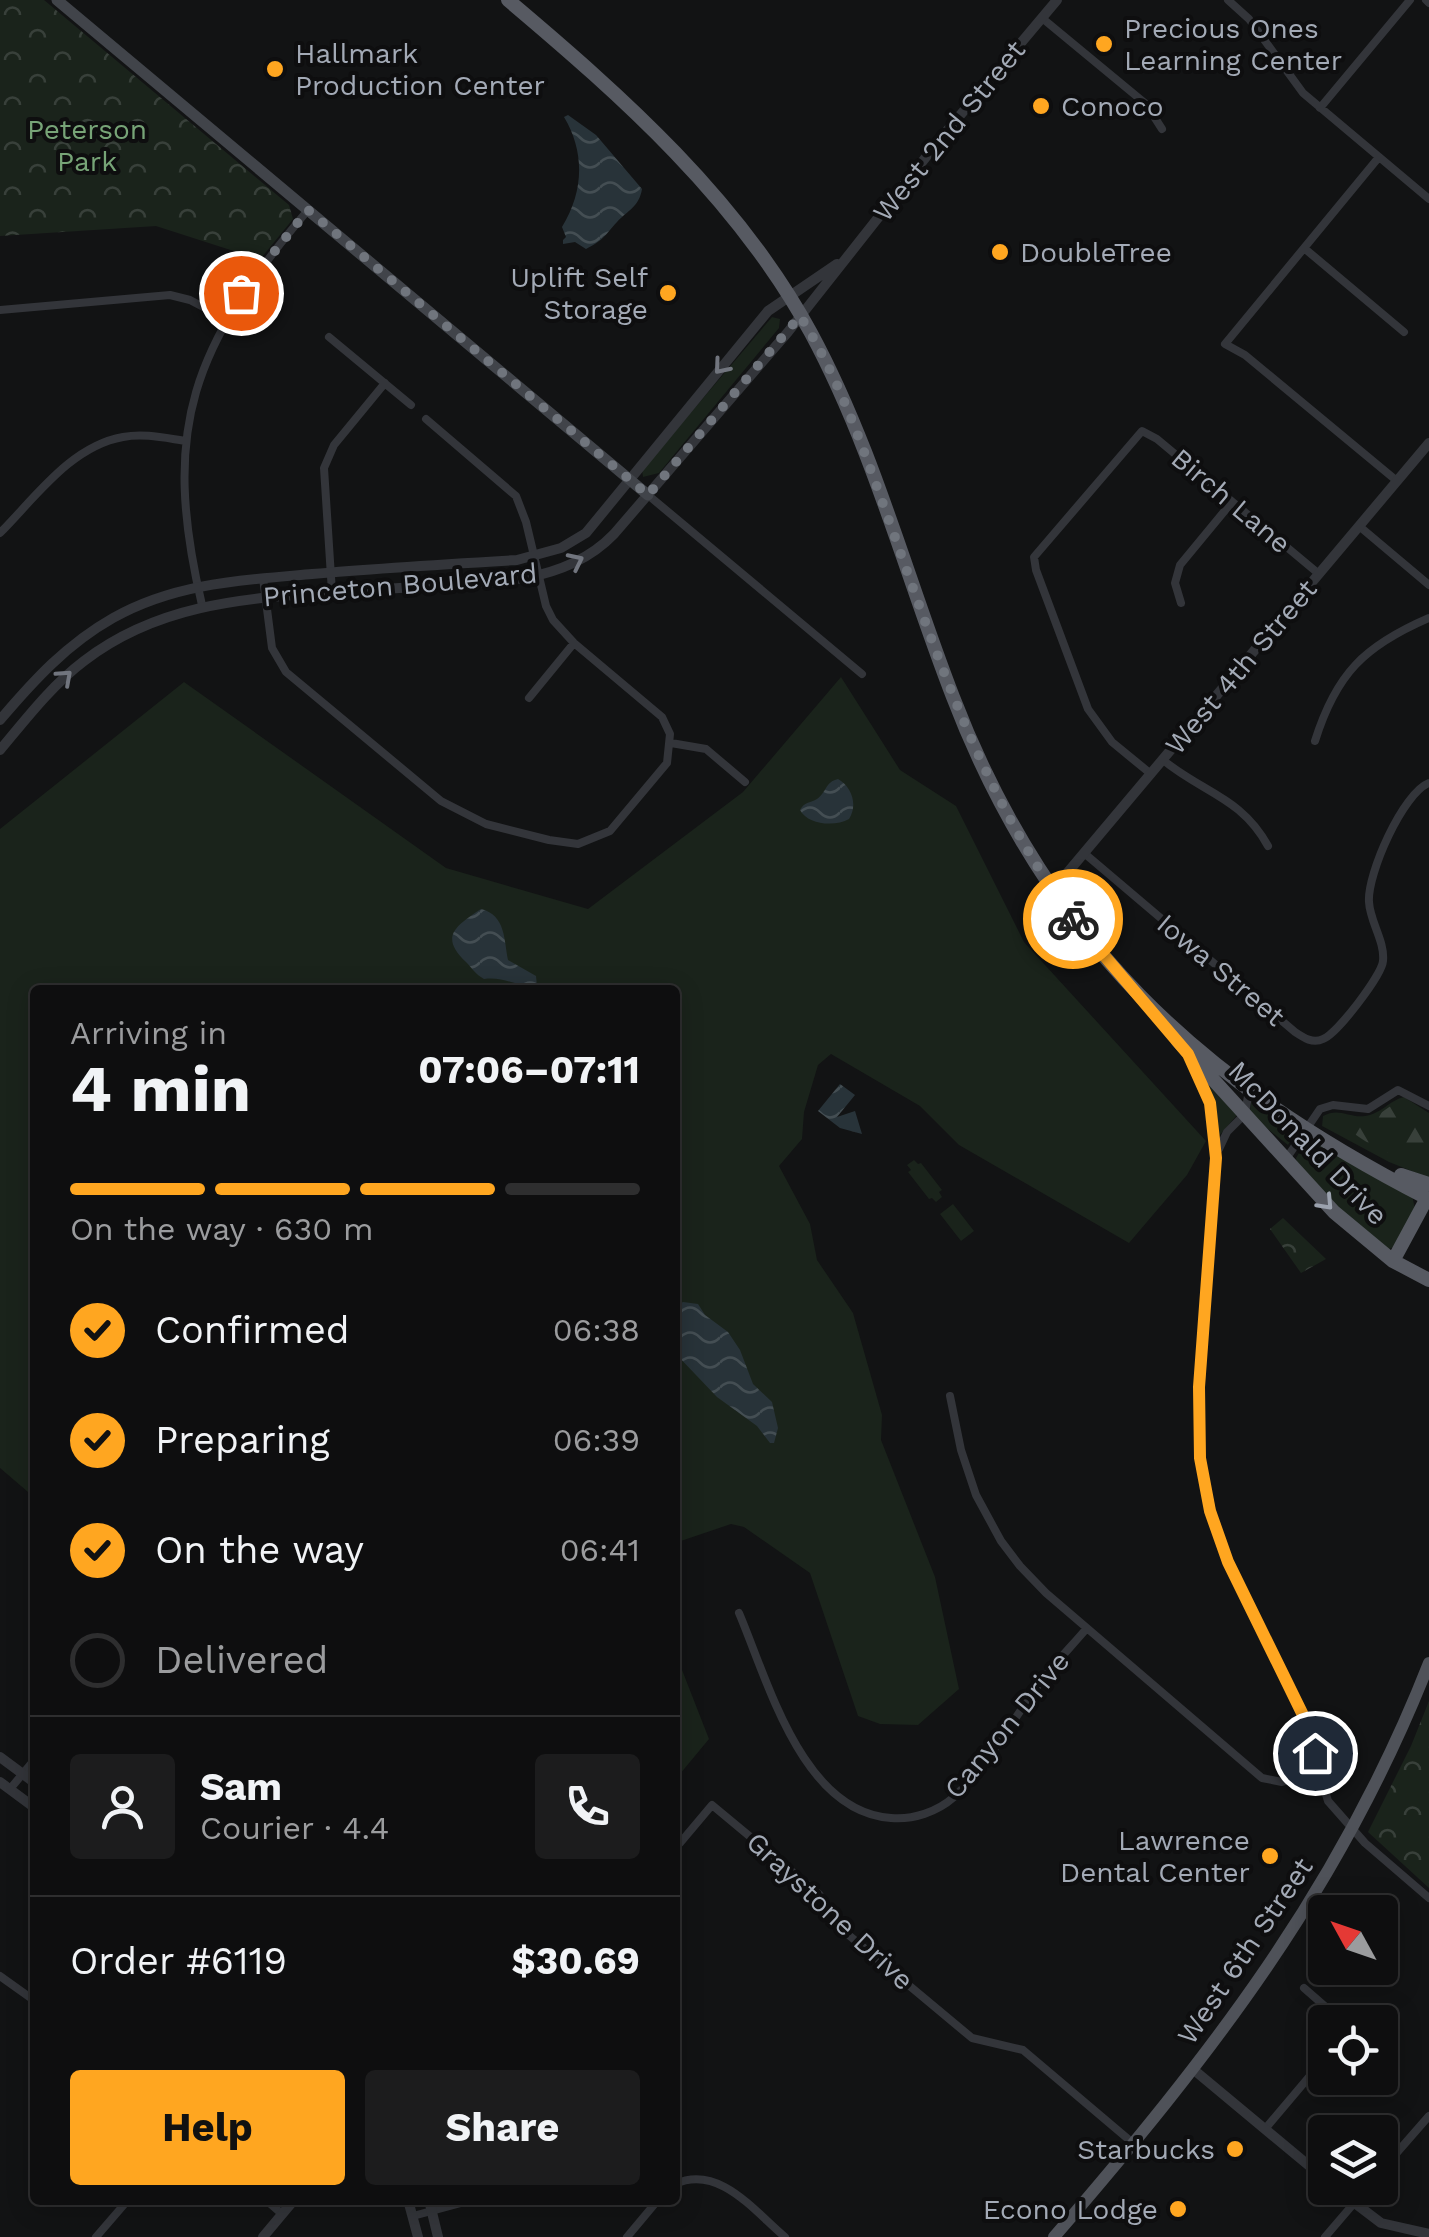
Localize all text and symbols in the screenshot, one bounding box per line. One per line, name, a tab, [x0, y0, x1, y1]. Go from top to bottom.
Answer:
place label: Precious Ones Learning Center	[1124, 12, 1342, 77]
marker: Precious Ones Learning Center	[1093, 33, 1115, 55]
street label: West 2nd Street	[866, 34, 1032, 228]
place label: Hallmark Production Center	[295, 37, 545, 102]
marker: Hallmark Production Center	[264, 58, 286, 80]
place label: Conoco	[1061, 90, 1164, 123]
marker: Conoco	[1030, 95, 1052, 117]
park label: Peterson Park	[27, 113, 147, 178]
place label: DoubleTree	[1020, 236, 1172, 269]
marker: DoubleTree	[989, 241, 1011, 263]
pin	[199, 251, 284, 336]
place label: Uplift Self Storage	[510, 261, 648, 326]
icon: bag	[214, 266, 269, 321]
marker: Uplift Self Storage	[657, 282, 679, 304]
one-way arrow	[714, 355, 732, 373]
street label: Birch Lane	[1165, 442, 1297, 560]
one-way arrow	[566, 553, 584, 573]
street label: Princeton Boulevard	[261, 557, 539, 613]
street label: West 4th Street	[1158, 573, 1324, 761]
one-way arrow	[53, 671, 72, 689]
courier	[1023, 869, 1123, 969]
icon: bike	[1046, 892, 1101, 947]
street label: Iowa Street	[1150, 907, 1292, 1033]
text: Arriving in	[70, 1014, 227, 1052]
text: 07:06–07:11	[418, 1048, 640, 1092]
text: 4 min	[70, 1051, 251, 1127]
street label: McDonald Drive	[1222, 1054, 1394, 1232]
one-way arrow	[1314, 1191, 1332, 1210]
text: On the way · 630 m	[70, 1210, 374, 1248]
icon: check	[70, 1303, 125, 1358]
text: Confirmed	[155, 1308, 350, 1352]
text: 06:38	[553, 1311, 640, 1349]
icon: check	[70, 1413, 125, 1468]
text: Preparing	[155, 1418, 330, 1462]
text: 06:39	[553, 1421, 640, 1459]
icon: check	[70, 1523, 125, 1578]
text: On the way	[155, 1528, 364, 1572]
text: 06:41	[560, 1531, 640, 1569]
text: Delivered	[155, 1638, 328, 1682]
street label: Canyon Drive	[938, 1645, 1076, 1805]
pin	[1273, 1711, 1358, 1796]
icon: home	[1288, 1726, 1343, 1781]
button: person	[70, 1754, 175, 1859]
button: phone	[535, 1754, 640, 1859]
text: Sam	[200, 1765, 282, 1809]
text: Courier · 4.4	[200, 1809, 389, 1847]
place label: Lawrence Dental Center	[1060, 1824, 1250, 1889]
street label: Graystone Drive	[740, 1825, 920, 1997]
marker: Lawrence Dental Center	[1259, 1845, 1281, 1867]
street label: West 6th Street	[1170, 1851, 1320, 2051]
north arrow	[1308, 1895, 1398, 1985]
map controls	[1308, 1895, 1398, 2205]
text: Order #6119	[70, 1939, 287, 1983]
text: $30.69	[511, 1939, 640, 1983]
button: locate	[1308, 2005, 1398, 2095]
button: Help	[70, 2070, 345, 2185]
button: Share	[365, 2070, 640, 2185]
button: layers	[1308, 2115, 1398, 2205]
place label: Starbucks	[1077, 2133, 1215, 2166]
marker: Starbucks	[1224, 2138, 1246, 2160]
place label: Econo Lodge	[983, 2193, 1158, 2226]
marker: Econo Lodge	[1167, 2198, 1189, 2220]

